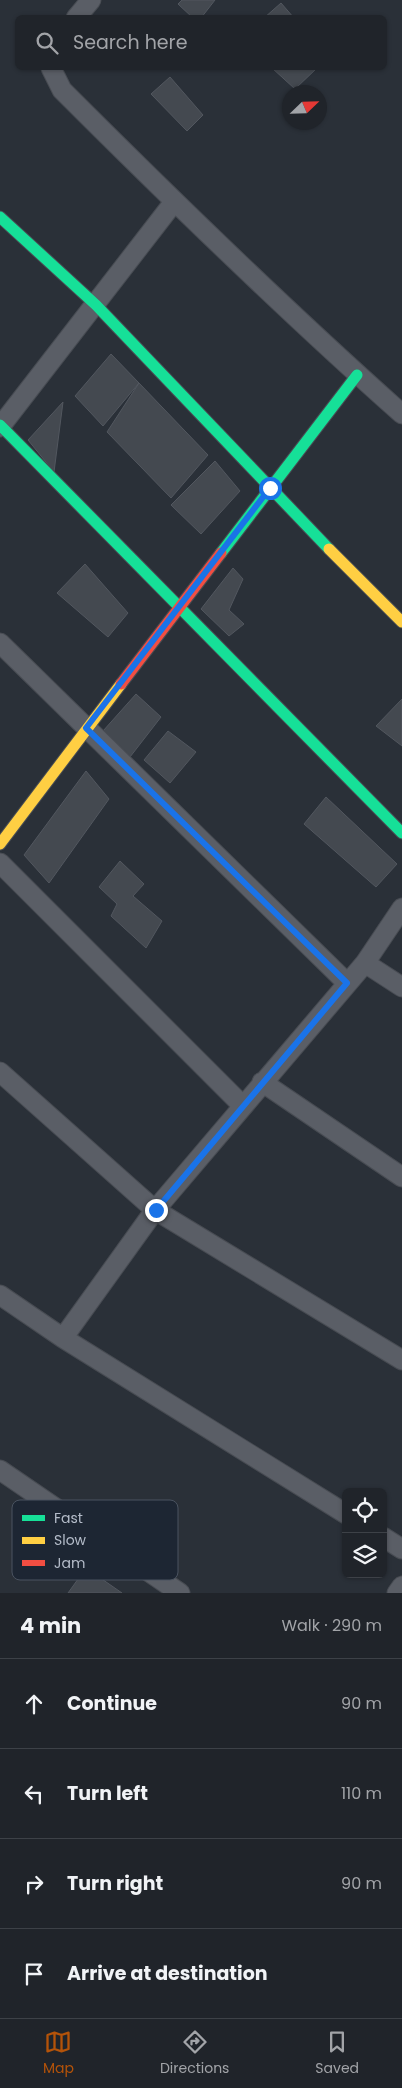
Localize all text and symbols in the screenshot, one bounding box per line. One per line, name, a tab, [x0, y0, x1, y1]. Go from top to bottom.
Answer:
search box	[15, 15, 387, 70]
icon: search	[33, 29, 61, 57]
text: Search here	[73, 29, 187, 56]
north arrow	[282, 85, 327, 130]
route start	[259, 477, 282, 500]
route end	[145, 1199, 168, 1222]
map controls	[342, 1488, 387, 1578]
button: locate	[342, 1488, 387, 1533]
legend	[12, 1500, 178, 1580]
text: Fast	[54, 1508, 83, 1528]
text: Slow	[54, 1530, 87, 1550]
button: layers	[342, 1533, 387, 1578]
text: Jam	[54, 1553, 85, 1573]
text: 4 min	[20, 1611, 81, 1640]
text: Walk · 290 m	[281, 1614, 382, 1637]
icon: ahead	[20, 1690, 48, 1718]
text: Continue	[67, 1690, 157, 1717]
text: 90 m	[341, 1692, 382, 1715]
icon: left	[20, 1780, 48, 1808]
text: Turn left	[67, 1780, 148, 1807]
text: 110 m	[341, 1782, 382, 1805]
icon: right	[20, 1870, 48, 1898]
text: Turn right	[67, 1870, 163, 1897]
text: 90 m	[341, 1872, 382, 1895]
icon: arrive	[20, 1960, 48, 1988]
text: Arrive at destination	[67, 1960, 268, 1987]
tab: Map	[43, 2028, 74, 2079]
tab: Directions	[160, 2028, 229, 2079]
tab: Saved	[315, 2028, 359, 2079]

